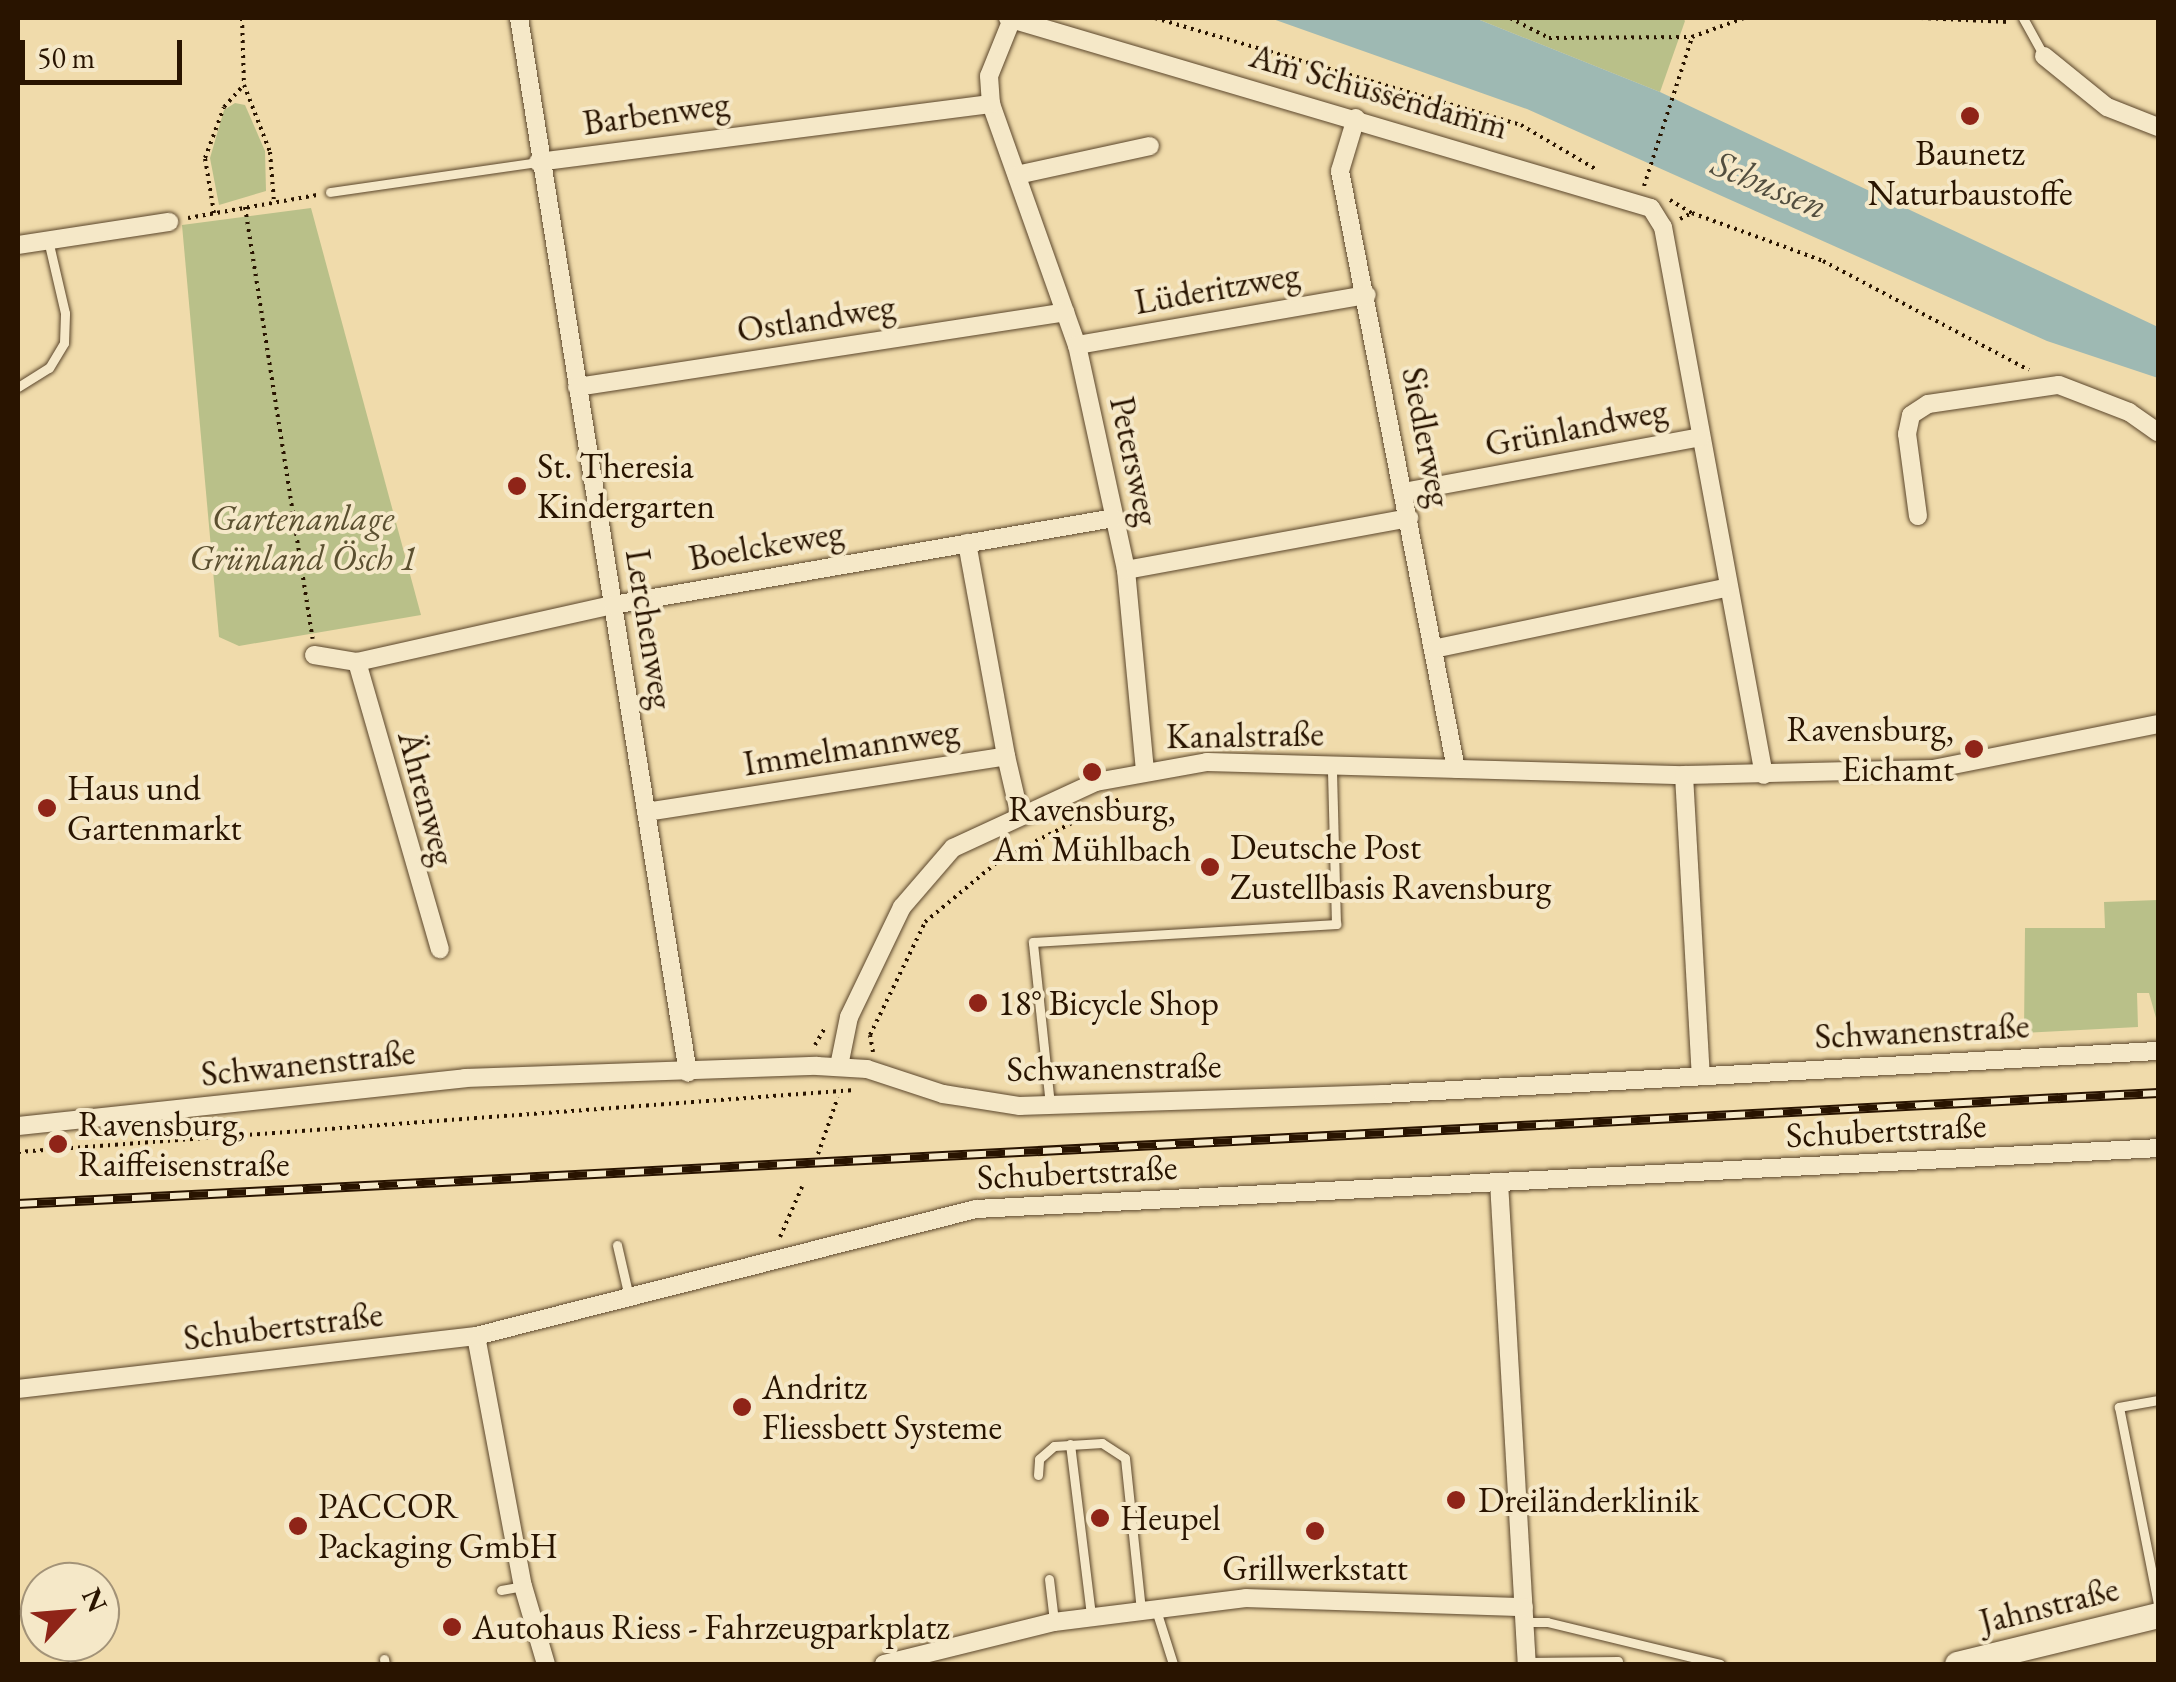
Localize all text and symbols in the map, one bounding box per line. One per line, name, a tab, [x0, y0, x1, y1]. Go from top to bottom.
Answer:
scale bar	[25, 20, 188, 82]
street label: Am Schussendamm	[1245, 34, 1513, 148]
text: 50 m	[37, 38, 95, 77]
street label: Barbenweg	[580, 82, 732, 144]
marker: Baunetz Naturbaustoffe	[1959, 105, 1981, 127]
place label: Baunetz Naturbaustoffe	[1867, 132, 2073, 214]
water label: Schussen	[1706, 139, 1834, 229]
street label: Lüderitzweg	[1131, 253, 1303, 323]
street label: Ostlandweg	[734, 285, 898, 351]
street label: Siedlerweg	[1393, 364, 1461, 510]
street label: Grünlandweg	[1481, 389, 1671, 465]
street label: Petersweg	[1101, 393, 1169, 529]
place label: St. Theresia Kindergarten	[537, 445, 715, 527]
marker: St. Theresia Kindergarten	[506, 475, 528, 497]
park label: Gartenanlage Grünland Ösch 1	[189, 497, 417, 579]
street label: Boelckeweg	[685, 511, 847, 579]
street label: Lerchenweg	[617, 546, 683, 712]
place label: Ravensburg, Eichamt	[1786, 708, 1954, 790]
street label: Immelmannweg	[740, 709, 962, 785]
street label: Kanalstraße	[1166, 713, 1324, 757]
street label: Ährenweg	[389, 726, 465, 870]
marker: Ravensburg, Eichamt	[1963, 738, 1985, 760]
marker: Ravensburg, Am Mühlbach	[1081, 761, 1103, 783]
place label: Haus und Gartenmarkt	[67, 767, 242, 849]
place label: Ravensburg, Am Mühlbach	[993, 788, 1191, 870]
marker: Haus und Gartenmarkt	[36, 797, 58, 819]
place label: Deutsche Post Zustellbasis Ravensburg	[1230, 826, 1551, 908]
marker: Deutsche Post Zustellbasis Ravensburg	[1199, 856, 1221, 878]
place label: 18° Bicycle Shop	[998, 982, 1219, 1024]
marker: 18° Bicycle Shop	[967, 992, 989, 1014]
street label: Schwanenstraße	[1814, 1004, 2030, 1058]
street label: Schwanenstraße	[199, 1031, 417, 1095]
street label: Schwanenstraße	[1006, 1044, 1222, 1090]
place label: Ravensburg, Raiffeisenstraße	[78, 1103, 290, 1185]
street label: Schubertstraße	[1785, 1104, 1987, 1156]
marker: Ravensburg, Raiffeisenstraße	[47, 1133, 69, 1155]
street label: Schubertstraße	[976, 1146, 1178, 1198]
street label: Schubertstraße	[181, 1293, 385, 1359]
place label: Andritz Fliessbett Systeme	[762, 1366, 1002, 1448]
marker: Andritz Fliessbett Systeme	[731, 1396, 753, 1418]
place label: Dreiländerklinik	[1478, 1479, 1699, 1521]
place label: PACCOR Packaging GmbH	[318, 1485, 558, 1567]
marker: Dreiländerklinik	[1443, 1487, 1469, 1513]
place label: Heupel	[1120, 1497, 1221, 1539]
marker: Heupel	[1089, 1507, 1111, 1529]
marker: PACCOR Packaging GmbH	[287, 1515, 309, 1537]
marker: Grillwerkstatt	[1304, 1520, 1326, 1542]
place label: Grillwerkstatt	[1222, 1547, 1408, 1589]
north arrow	[20, 1562, 120, 1662]
street label: Jahnstraße	[1975, 1567, 2123, 1643]
text: N	[74, 1582, 116, 1618]
place label: Autohaus Riess - Fahrzeugparkplatz	[472, 1606, 949, 1648]
marker: Autohaus Riess - Fahrzeugparkplatz	[441, 1616, 463, 1638]

